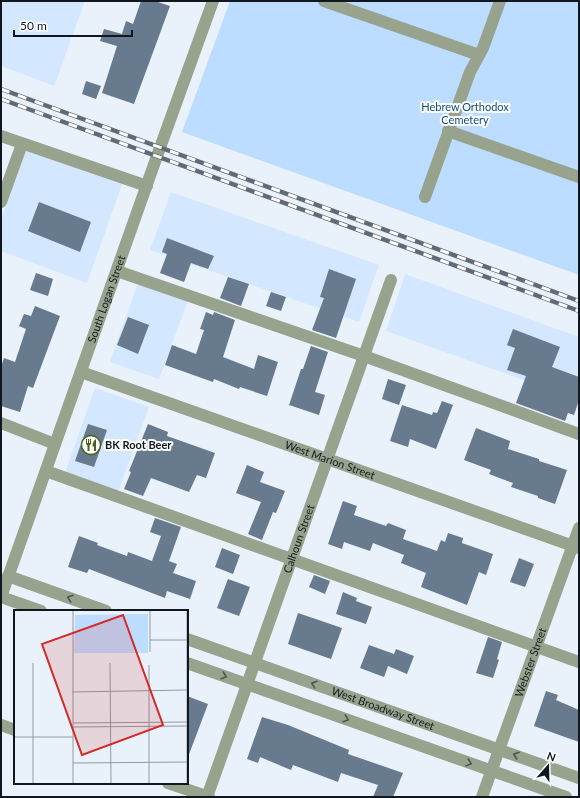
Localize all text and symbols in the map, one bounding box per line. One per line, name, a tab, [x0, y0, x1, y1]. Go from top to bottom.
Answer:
scale bar	[14, 12, 132, 38]
text: 50 m	[20, 18, 47, 33]
park label: Hebrew Orthodox Cemetery	[421, 100, 509, 126]
street label: South Logan Street	[84, 253, 127, 344]
restaurant icon: BK Root Beer	[80, 434, 102, 456]
place label: BK Root Beer	[105, 438, 172, 451]
street label: West Marion Street	[283, 438, 377, 481]
street label: Calhoun Street	[280, 503, 317, 575]
one-way arrow	[66, 594, 73, 603]
inset map	[14, 610, 188, 784]
street label: Webster Street	[512, 626, 549, 699]
one-way arrow	[220, 671, 227, 679]
one-way arrow	[311, 681, 318, 689]
street label: West Broadway Street	[330, 684, 436, 732]
one-way arrow	[343, 714, 350, 723]
north arrow	[528, 746, 568, 786]
text: N	[545, 749, 558, 764]
one-way arrow	[512, 752, 519, 760]
one-way arrow	[465, 758, 472, 766]

